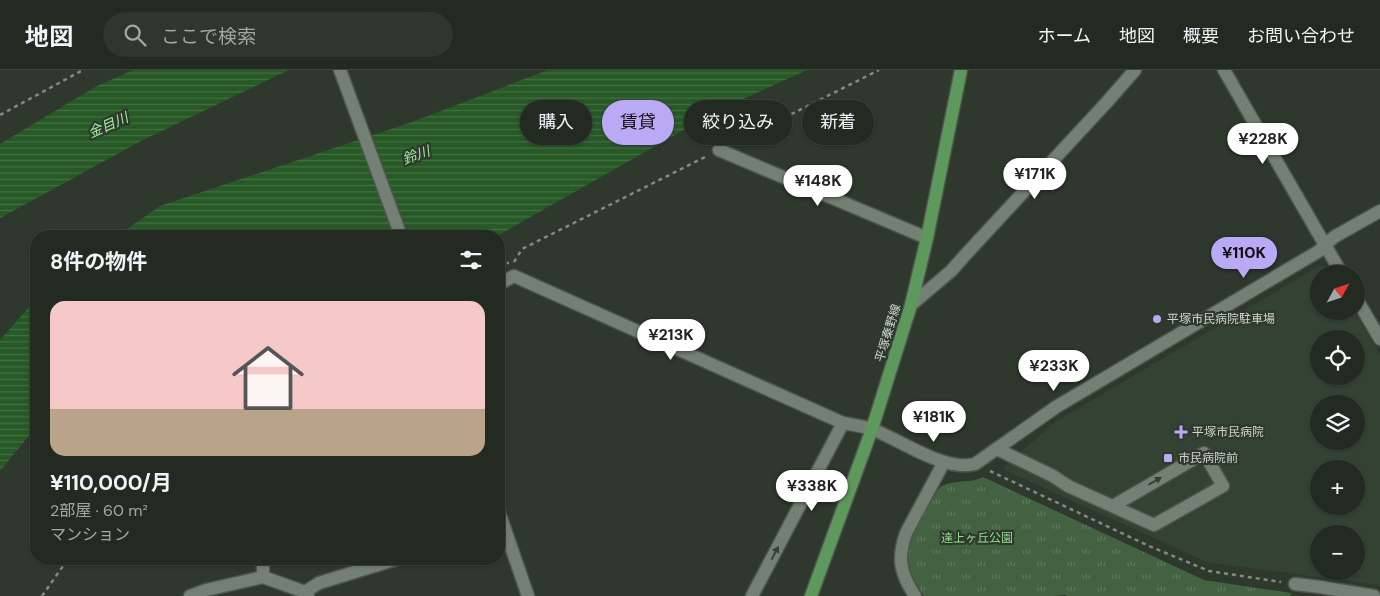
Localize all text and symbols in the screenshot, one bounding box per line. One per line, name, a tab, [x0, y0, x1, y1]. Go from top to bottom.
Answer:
search box	[103, 12, 453, 57]
text: 地図	[25, 21, 73, 52]
icon: search	[121, 21, 149, 49]
text: ここで検索	[161, 24, 256, 49]
text: ホーム	[1038, 24, 1091, 48]
text: 地図	[1119, 24, 1155, 48]
text: 概要	[1183, 24, 1219, 48]
text: お問い合わせ	[1247, 24, 1355, 48]
chip: 購入	[520, 100, 592, 145]
chip: 賃貸	[602, 100, 674, 145]
chip: 絞り込み	[684, 100, 792, 145]
chip: 新着	[802, 100, 874, 145]
water label: 金目川	[85, 107, 133, 142]
pin: ¥228K	[1228, 122, 1298, 165]
text: ¥228K	[1238, 128, 1288, 149]
water label: 鈴川	[400, 141, 434, 168]
pin: ¥171K	[1000, 158, 1070, 200]
text: ¥171K	[1014, 163, 1056, 184]
pin: ¥148K	[783, 164, 853, 207]
text: ¥148K	[794, 170, 842, 191]
pin: ¥110K	[1209, 236, 1279, 279]
text: ¥110K	[1222, 242, 1266, 263]
icon: filters	[457, 246, 485, 274]
text: 8件の物件	[50, 248, 147, 276]
north arrow	[1310, 265, 1365, 320]
map controls	[1310, 265, 1365, 580]
street label: 平塚秦野線	[872, 302, 904, 364]
place label: 平塚市民病院駐車場	[1167, 311, 1275, 327]
marker: 平塚市民病院駐車場	[1151, 313, 1163, 325]
pin: ¥213K	[636, 318, 706, 361]
text: ¥213K	[648, 324, 694, 345]
button: locate	[1310, 330, 1365, 385]
icon: home	[223, 333, 313, 423]
pin: ¥233K	[1019, 350, 1089, 392]
text: ¥233K	[1029, 355, 1079, 376]
button: layers	[1310, 395, 1365, 450]
pin: ¥181K	[899, 400, 969, 443]
text: ¥181K	[913, 406, 955, 427]
place label: 平塚市民病院	[1192, 424, 1264, 440]
marker: 平塚市民病院	[1174, 425, 1188, 439]
place label: 市民病院前	[1178, 450, 1238, 466]
marker: 市民病院前	[1162, 452, 1174, 464]
button: +	[1310, 460, 1365, 515]
text: ¥110,000/月	[50, 469, 172, 497]
pin: ¥338K	[777, 470, 847, 512]
text: ¥338K	[787, 475, 837, 496]
one-way arrow	[1149, 477, 1162, 486]
text: 2部屋 · 60 m²	[50, 500, 148, 521]
text: マンション	[50, 524, 130, 545]
button: −	[1310, 525, 1365, 580]
park label: 達上ヶ丘公園	[941, 530, 1013, 546]
one-way arrow	[771, 546, 779, 560]

